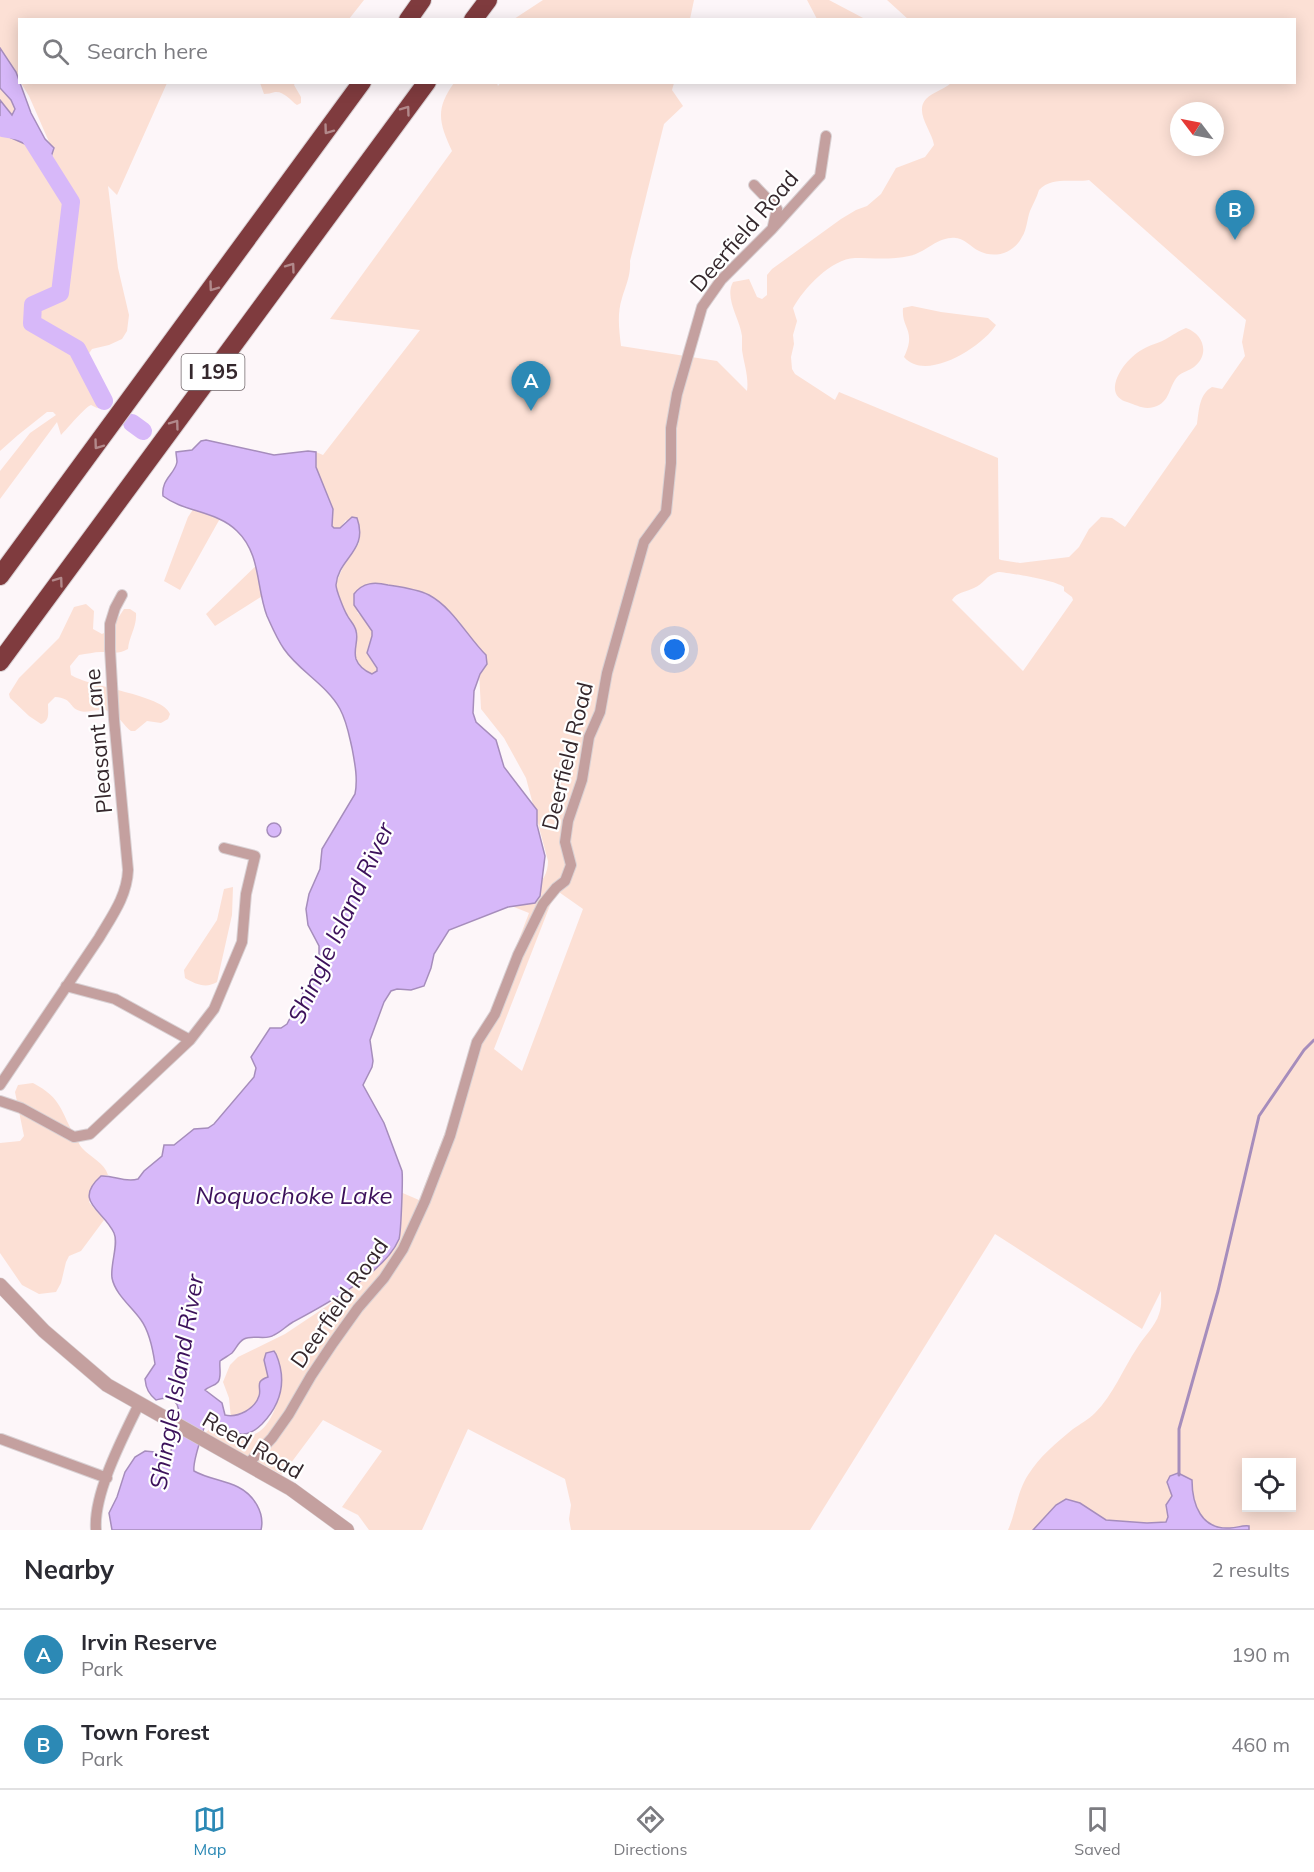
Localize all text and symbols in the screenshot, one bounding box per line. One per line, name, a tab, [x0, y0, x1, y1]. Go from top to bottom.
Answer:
search box	[18, 18, 1296, 84]
icon: search	[39, 35, 72, 68]
text: Search here	[87, 37, 208, 65]
north arrow	[1170, 102, 1224, 156]
one-way arrow	[399, 106, 410, 117]
one-way arrow	[324, 123, 335, 134]
street label: Deerfield Road	[684, 165, 804, 297]
pin: B	[1216, 190, 1254, 240]
one-way arrow	[283, 263, 294, 274]
one-way arrow	[209, 281, 220, 292]
road number: I 195	[182, 354, 244, 390]
pin: A	[512, 362, 550, 411]
one-way arrow	[168, 420, 179, 431]
one-way arrow	[94, 438, 105, 449]
one-way arrow	[52, 577, 63, 588]
your location	[660, 635, 689, 664]
street label: Pleasant Lane	[78, 667, 118, 815]
street label: Deerfield Road	[535, 679, 599, 833]
water label: Shingle Island River	[280, 816, 400, 1028]
water label: Noquochoke Lake	[195, 1180, 393, 1210]
street label: Deerfield Road	[284, 1233, 394, 1373]
water label: Shingle Island River	[142, 1271, 210, 1492]
street label: Reed Road	[198, 1405, 308, 1485]
map controls	[1242, 1458, 1296, 1512]
button: locate	[1242, 1458, 1296, 1512]
text: Nearby	[24, 1553, 114, 1586]
text: 2 results	[1212, 1557, 1290, 1582]
text: Irvin Reserve	[81, 1628, 217, 1656]
text: A	[36, 1642, 51, 1667]
text: 190 m	[1231, 1642, 1290, 1667]
text: Park	[81, 1656, 123, 1681]
text: Town Forest	[81, 1718, 209, 1746]
text: B	[37, 1732, 50, 1757]
text: 460 m	[1231, 1732, 1290, 1757]
text: Park	[81, 1746, 123, 1771]
tab: Map	[193, 1803, 226, 1859]
tab: Directions	[613, 1803, 687, 1859]
tab: Saved	[1074, 1803, 1121, 1859]

